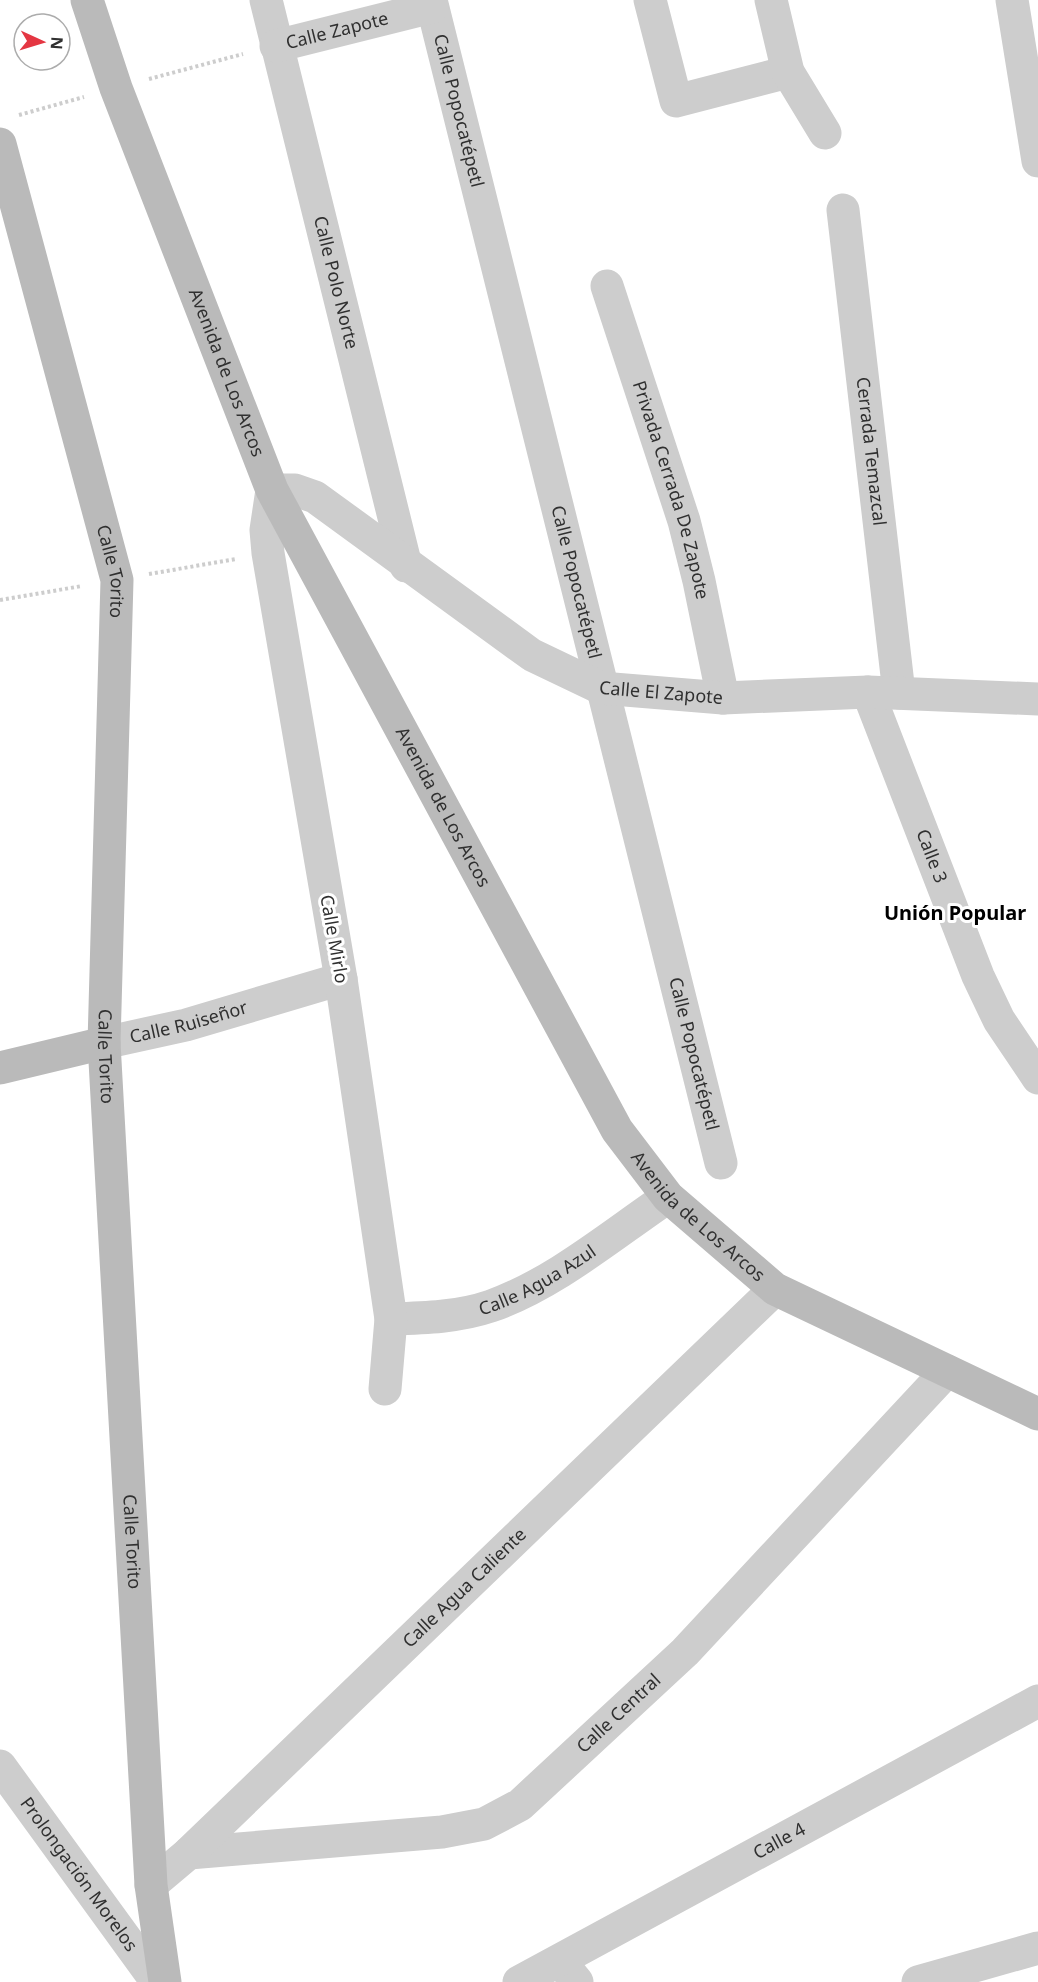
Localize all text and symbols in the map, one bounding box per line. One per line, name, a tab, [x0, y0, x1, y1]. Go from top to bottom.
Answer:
street label: Calle Zapote	[283, 5, 391, 54]
north arrow	[12, 12, 72, 72]
street label: Calle Popocatépetl	[429, 31, 490, 190]
text: N	[46, 36, 68, 50]
street label: Calle Polo Norte	[309, 213, 365, 351]
street label: Avenida de Los Arcos	[184, 285, 271, 460]
street label: Cerrada Temazcal	[851, 375, 893, 527]
street label: Privada Cerrada De Zapote	[628, 377, 715, 601]
street label: Calle Popocatépetl	[546, 503, 608, 661]
street label: Calle Torito	[92, 522, 130, 618]
street label: Calle El Zapote	[598, 675, 724, 709]
street label: Avenida de Los Arcos	[391, 722, 497, 891]
street label: Calle 3	[911, 825, 954, 886]
street label: Calle Mirlo	[315, 893, 355, 985]
district label: Unión Popular	[884, 899, 1026, 926]
street label: Calle Popocatépetl	[664, 974, 725, 1133]
street label: Calle Ruiseñor	[127, 994, 251, 1048]
street label: Calle Torito	[93, 1009, 120, 1104]
street label: Avenida de Los Arcos	[626, 1146, 771, 1286]
street label: Calle Agua Azul	[476, 1239, 600, 1320]
street label: Calle Torito	[118, 1494, 147, 1590]
street label: Calle Agua Caliente	[397, 1522, 531, 1652]
street label: Calle Central	[571, 1668, 665, 1758]
street label: Prolongación Morelos	[15, 1792, 144, 1956]
street label: Calle 4	[749, 1816, 809, 1864]

